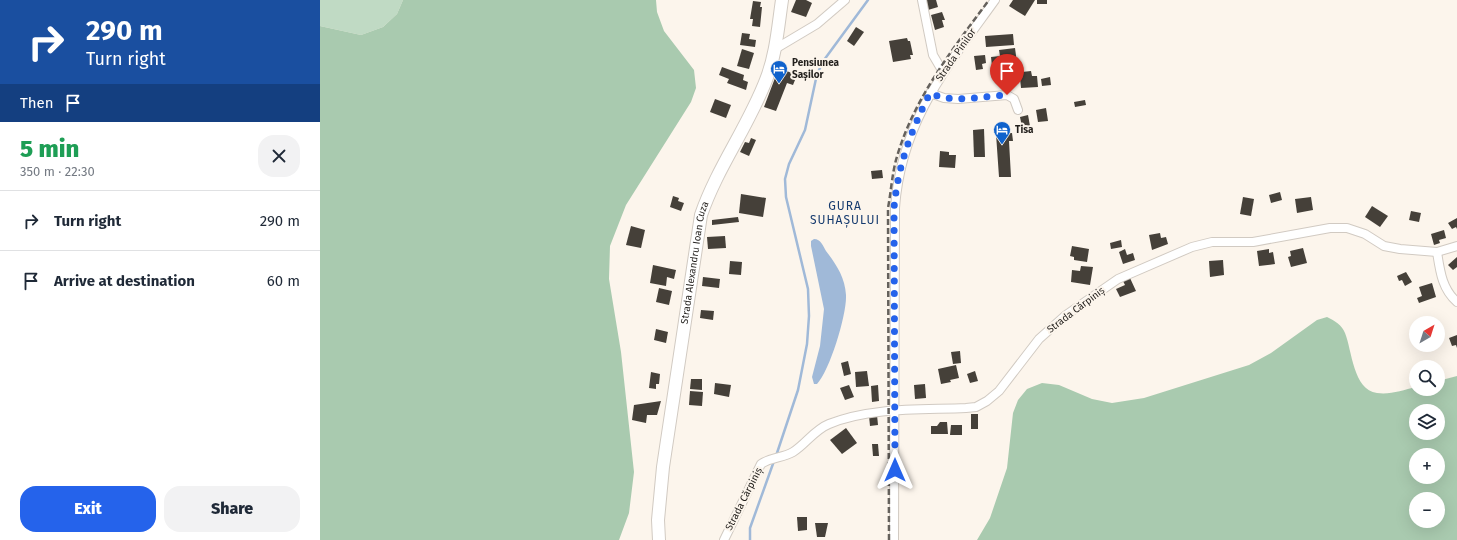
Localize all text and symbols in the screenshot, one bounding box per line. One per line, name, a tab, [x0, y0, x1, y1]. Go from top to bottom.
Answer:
text: 290 m	[86, 14, 163, 47]
icon: right	[20, 16, 72, 68]
street label: Strada Pinilor	[933, 26, 979, 84]
text: Turn right	[86, 48, 166, 70]
pin	[990, 54, 1024, 95]
place label: Pensiunea Sașilor	[792, 57, 840, 81]
hotel icon: Pensiunea Sașilor	[769, 59, 789, 84]
icon: arrive	[996, 60, 1018, 82]
icon: arrive	[62, 92, 84, 114]
text: Then	[20, 94, 54, 112]
hotel icon: Tisa	[992, 120, 1012, 145]
place label: Tisa	[1015, 124, 1034, 136]
text: 5 min	[20, 135, 79, 163]
button: close	[258, 135, 300, 177]
text: 350 m · 22:30	[20, 164, 95, 179]
district label: GURA SUHAȘULUI	[810, 199, 880, 228]
street label: Strada Alexandru Ioan Cuza	[679, 200, 711, 325]
icon: right	[20, 210, 42, 232]
text: Turn right	[54, 212, 121, 230]
text: 290 m	[260, 212, 300, 230]
icon: arrive	[20, 270, 42, 292]
text: Arrive at destination	[54, 272, 195, 290]
text: 60 m	[267, 272, 300, 290]
street label: Strada Cărpiniș	[1045, 284, 1107, 336]
north arrow	[1409, 316, 1445, 352]
map controls	[1409, 316, 1445, 528]
button: search	[1409, 360, 1445, 396]
button: layers	[1409, 404, 1445, 440]
button: +	[1409, 448, 1445, 484]
position arrow	[874, 449, 916, 491]
street label: Strada Cărpiniș	[723, 465, 765, 532]
button: Exit	[20, 486, 156, 532]
button: Share	[164, 486, 300, 532]
button: −	[1409, 492, 1445, 528]

